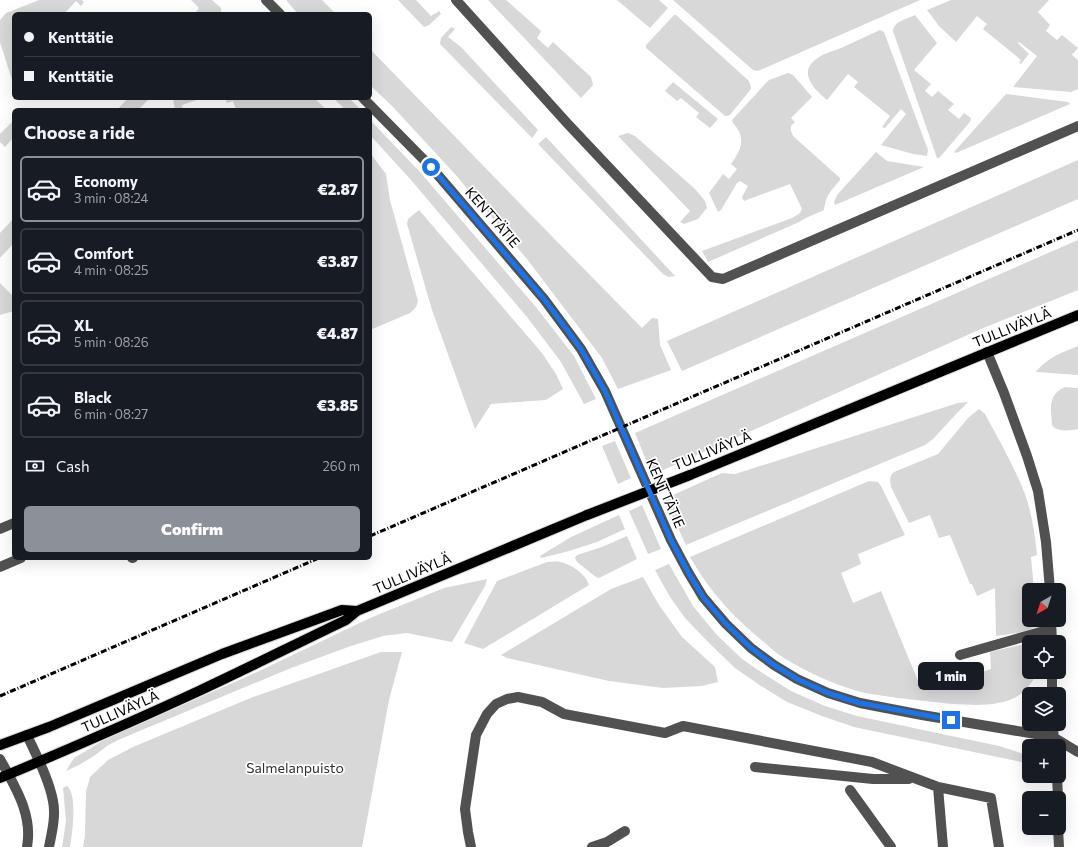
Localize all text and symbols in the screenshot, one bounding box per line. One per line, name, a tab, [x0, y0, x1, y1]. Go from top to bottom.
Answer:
text: Kenttätie	[48, 28, 113, 46]
text: Kenttätie	[48, 67, 113, 85]
text: Choose a ride	[24, 121, 135, 143]
route start	[422, 158, 440, 176]
icon: car	[26, 171, 62, 207]
text: Economy	[74, 172, 138, 190]
text: €2.87	[317, 180, 358, 198]
street label: KENTTÄTIE	[462, 183, 524, 251]
text: 3 min · 08:24	[74, 190, 148, 206]
icon: car	[26, 243, 62, 279]
text: Comfort	[74, 244, 134, 262]
text: €3.87	[317, 252, 358, 270]
text: 4 min · 08:25	[74, 262, 149, 278]
street label: TULLIVÄYLÄ	[970, 303, 1054, 350]
icon: car	[26, 315, 62, 351]
text: XL	[74, 316, 93, 334]
text: €4.87	[316, 324, 358, 342]
text: 5 min · 08:26	[74, 334, 149, 350]
icon: car	[26, 387, 62, 423]
text: Black	[74, 388, 112, 406]
text: €3.85	[317, 396, 358, 414]
text: 6 min · 08:27	[74, 406, 148, 422]
street label: TULLIVÄYLÄ	[670, 426, 754, 473]
icon: cash	[24, 455, 46, 477]
street label: KENTTÄTIE	[643, 455, 689, 531]
text: Cash	[56, 457, 90, 475]
text: 260 m	[323, 458, 360, 474]
button: Confirm	[24, 506, 360, 552]
street label: TULLIVÄYLÄ	[370, 549, 454, 597]
north arrow	[1022, 583, 1066, 627]
map controls	[1022, 583, 1066, 835]
button: locate	[1022, 635, 1066, 679]
callout: 1 min	[918, 662, 984, 690]
text: 1 min	[935, 668, 967, 684]
street label: TULLIVÄYLÄ	[79, 686, 162, 736]
button: layers	[1022, 687, 1066, 731]
route end	[942, 711, 960, 729]
button: +	[1022, 739, 1066, 783]
park label: Salmelanpuisto	[246, 759, 344, 776]
button: −	[1022, 791, 1066, 835]

